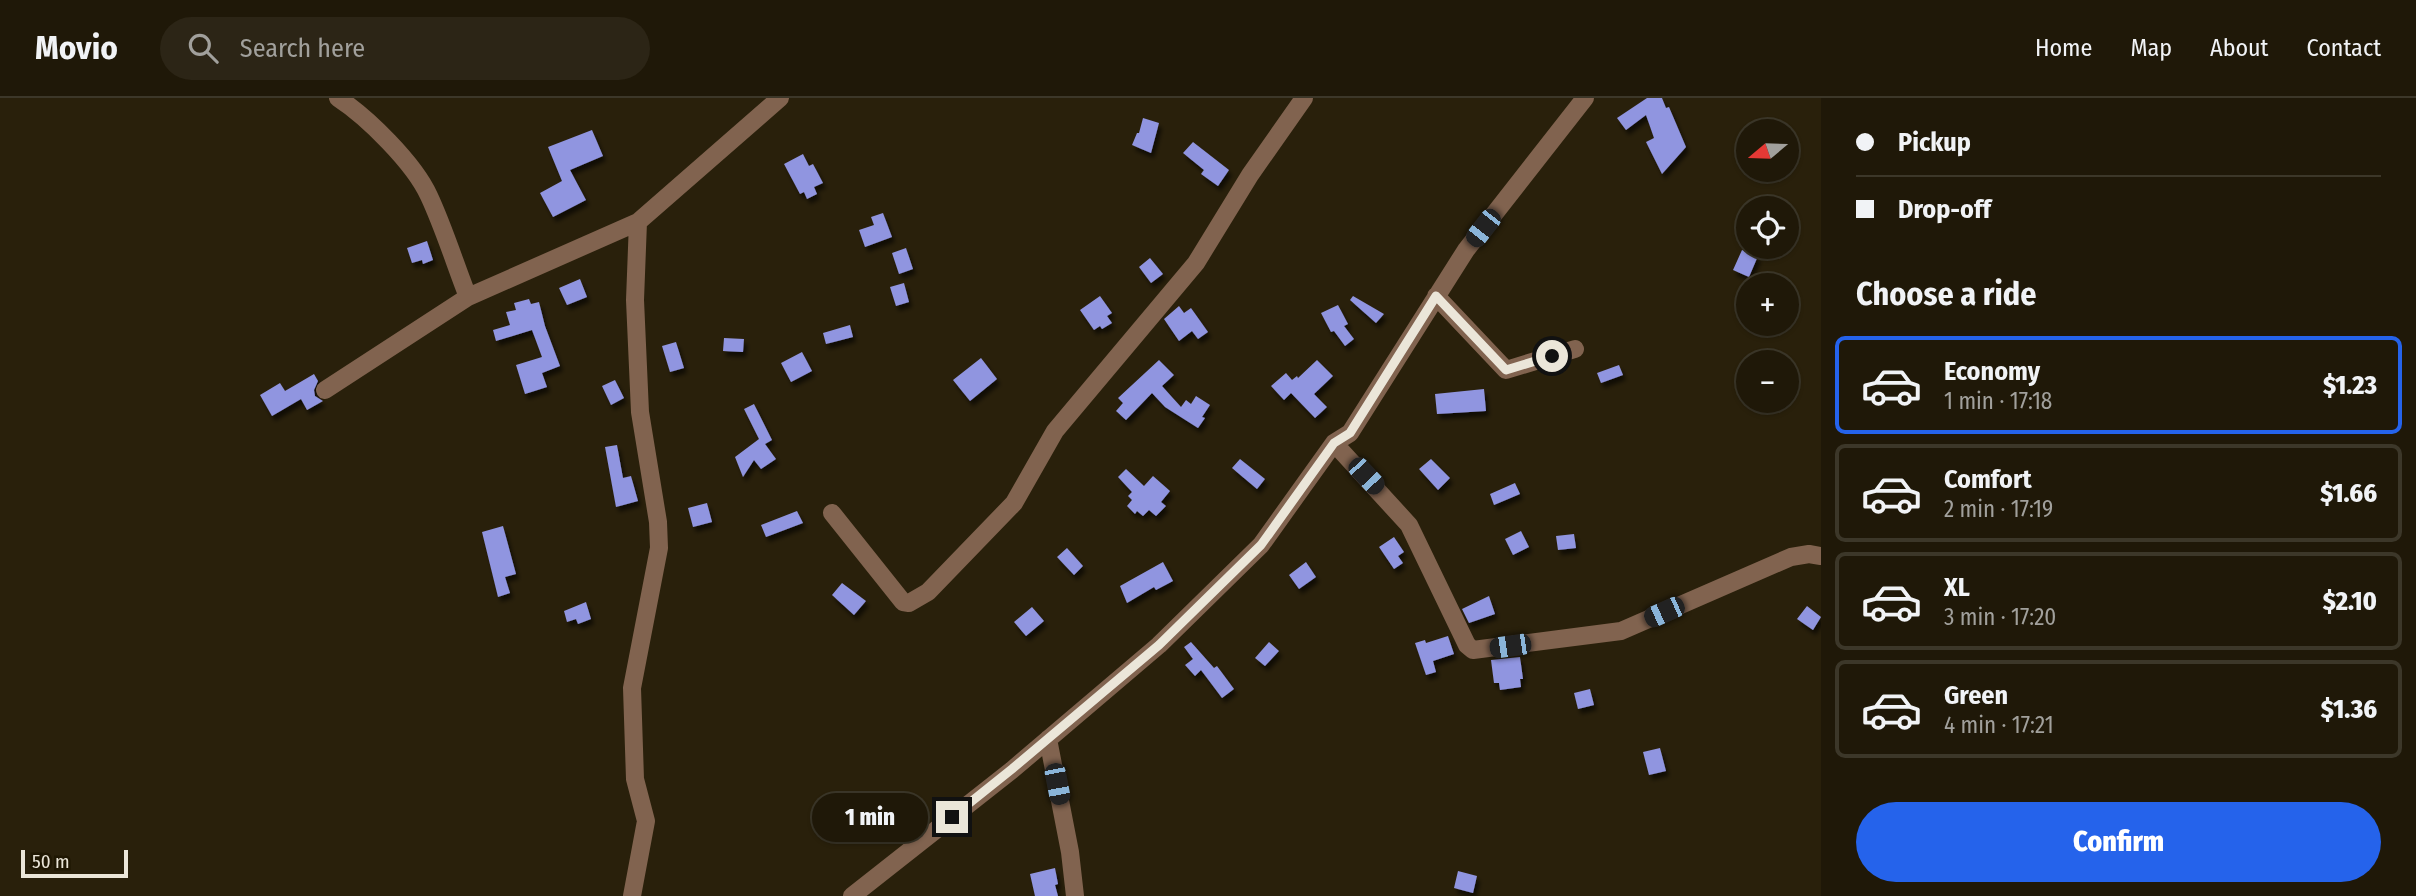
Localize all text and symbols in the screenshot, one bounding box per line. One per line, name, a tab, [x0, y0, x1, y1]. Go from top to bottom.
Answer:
search box	[160, 17, 650, 80]
text: Movio	[35, 28, 118, 68]
icon: search	[184, 29, 222, 67]
text: Search here	[240, 33, 365, 64]
text: Home	[2035, 34, 2092, 62]
text: Map	[2130, 34, 2172, 62]
text: About	[2210, 34, 2268, 62]
text: Contact	[2306, 34, 2381, 62]
north arrow	[1736, 119, 1799, 182]
map controls	[1736, 119, 1799, 413]
text: Pickup	[1898, 127, 1971, 158]
text: Drop-off	[1898, 194, 1991, 225]
button: locate	[1736, 196, 1799, 259]
car	[1462, 205, 1505, 251]
button: +	[1736, 273, 1799, 336]
text: Choose a ride	[1856, 275, 2037, 313]
route start	[1536, 340, 1568, 372]
button: −	[1736, 350, 1799, 413]
icon: car	[1860, 354, 1923, 417]
text: Economy	[1944, 356, 2040, 387]
text: $1.23	[2323, 370, 2377, 401]
text: 1 min · 17:18	[1944, 387, 2052, 415]
car	[1344, 453, 1389, 499]
icon: car	[1860, 462, 1923, 525]
text: Comfort	[1944, 464, 2032, 495]
text: $1.66	[2320, 478, 2377, 509]
text: 2 min · 17:19	[1944, 495, 2053, 523]
icon: car	[1860, 570, 1923, 633]
text: XL	[1944, 572, 1970, 603]
text: $2.10	[2323, 586, 2377, 617]
car	[1641, 594, 1688, 630]
text: 3 min · 17:20	[1944, 603, 2056, 631]
car	[1488, 633, 1533, 659]
icon: car	[1860, 678, 1923, 741]
text: Green	[1944, 680, 2008, 711]
text: $1.36	[2321, 694, 2377, 725]
text: 4 min · 17:21	[1944, 711, 2054, 739]
car	[1043, 761, 1072, 807]
callout: 1 min	[812, 792, 928, 842]
route end	[936, 801, 968, 833]
button: Confirm	[1856, 802, 2381, 882]
text: 1 min	[845, 803, 895, 831]
scale bar	[21, 847, 128, 879]
text: 50 m	[32, 850, 70, 873]

